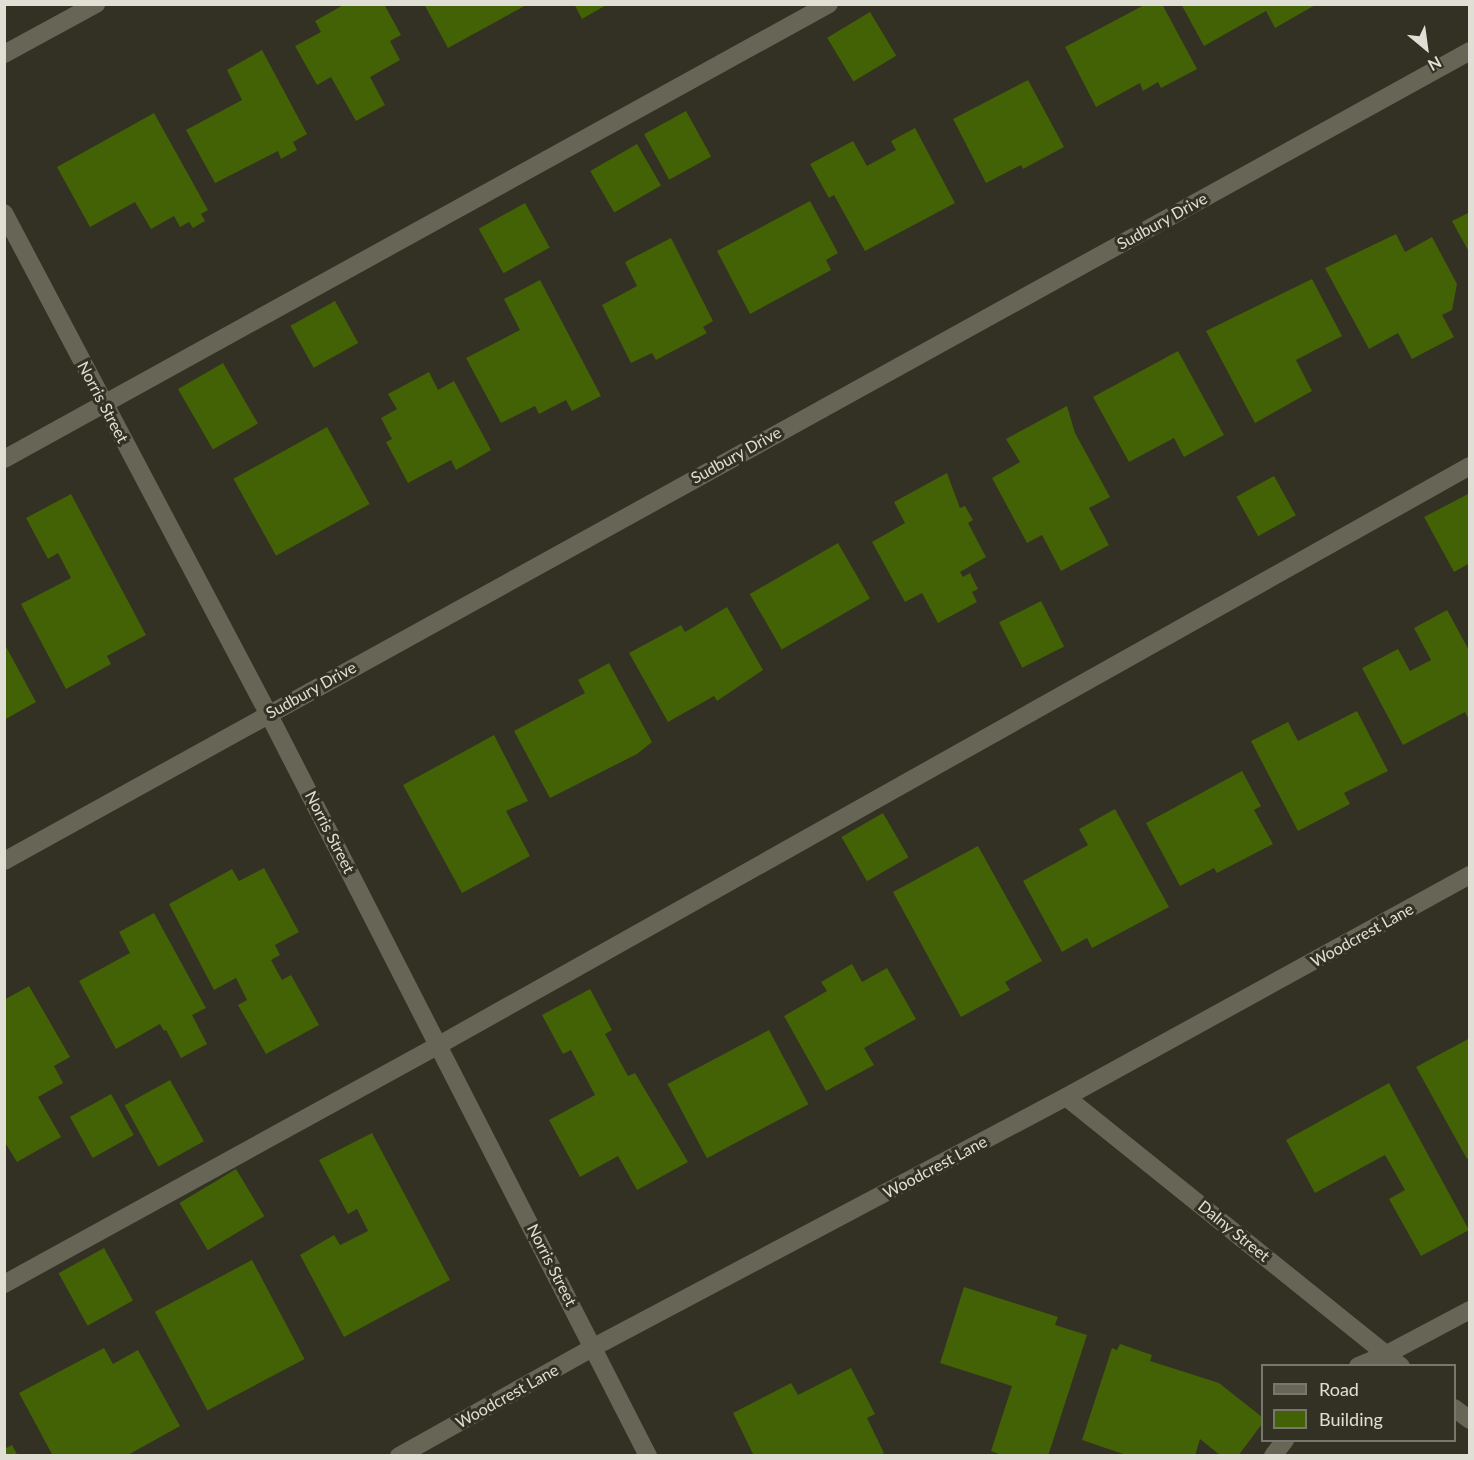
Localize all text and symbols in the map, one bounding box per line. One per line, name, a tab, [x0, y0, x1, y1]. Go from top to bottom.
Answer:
north arrow	[1396, 18, 1456, 78]
text: N	[1425, 53, 1445, 75]
street label: Sudbury Drive	[1113, 188, 1211, 254]
street label: Norris Street	[73, 358, 133, 446]
street label: Sudbury Drive	[687, 422, 785, 488]
street label: Sudbury Drive	[262, 657, 360, 723]
street label: Norris Street	[301, 788, 359, 876]
street label: Woodcrest Lane	[1307, 899, 1417, 971]
street label: Woodcrest Lane	[880, 1132, 990, 1202]
street label: Dalny Street	[1194, 1196, 1274, 1266]
street label: Norris Street	[523, 1221, 581, 1309]
street label: Woodcrest Lane	[452, 1360, 562, 1432]
legend	[1261, 1364, 1456, 1442]
text: Road	[1319, 1378, 1359, 1400]
text: Building	[1319, 1408, 1383, 1430]

